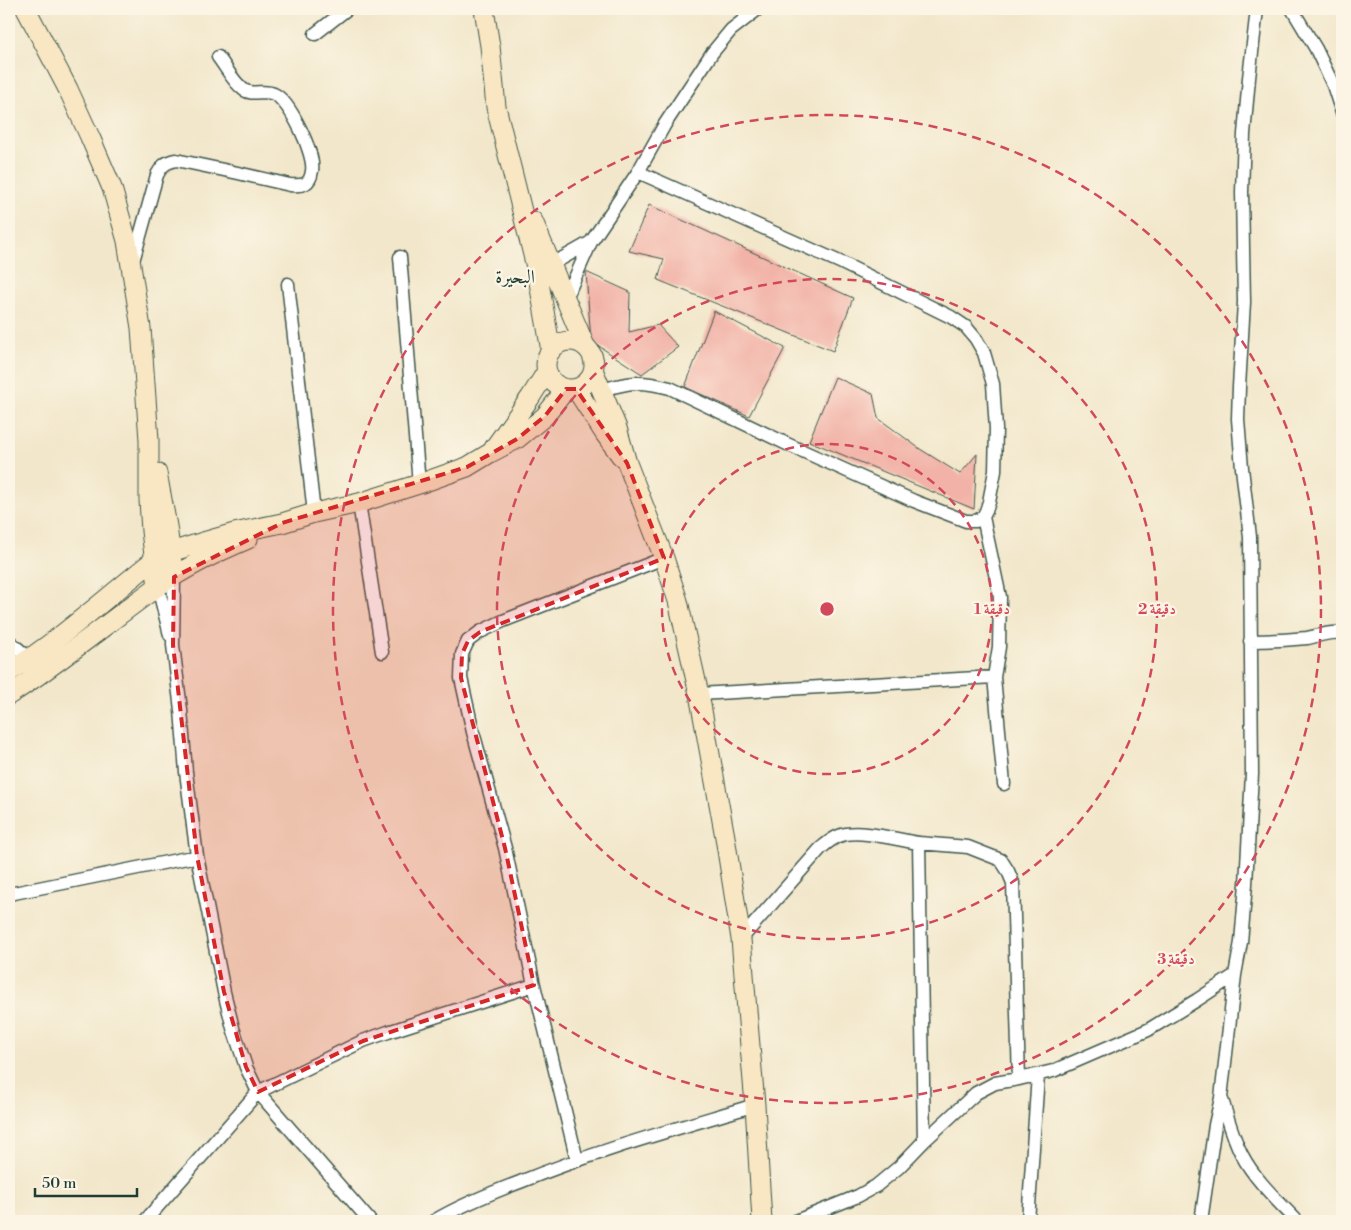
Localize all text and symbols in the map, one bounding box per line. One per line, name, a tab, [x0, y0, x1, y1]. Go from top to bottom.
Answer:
district label: البحيرة	[495, 265, 535, 289]
centre of rings	[818, 600, 836, 618]
text: 1 دقيقة	[974, 600, 1010, 619]
text: 2 دقيقة	[1138, 600, 1176, 619]
text: 3 دقيقة	[1157, 950, 1195, 969]
scale bar	[35, 1165, 138, 1197]
text: 50 m	[42, 1174, 76, 1193]

